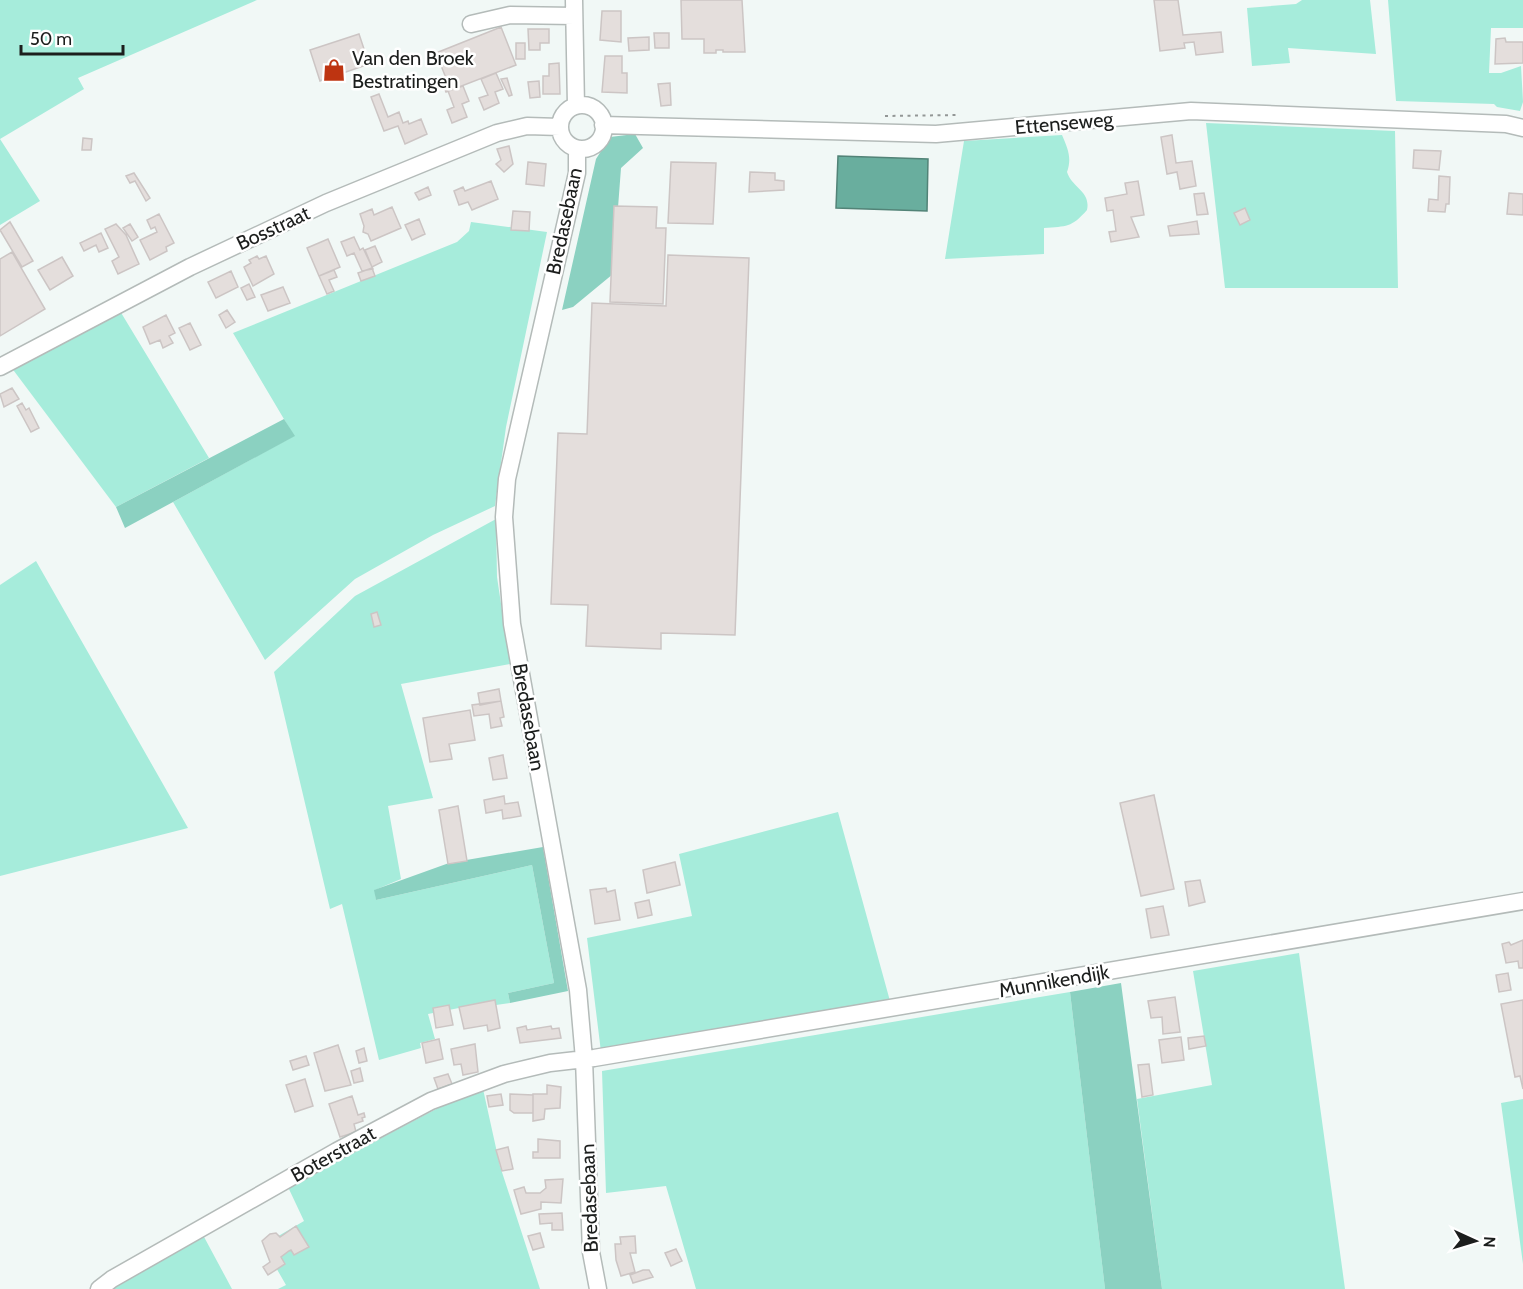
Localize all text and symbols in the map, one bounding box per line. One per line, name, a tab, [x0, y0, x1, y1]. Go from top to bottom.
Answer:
scale bar	[21, 18, 123, 56]
text: 50 m	[30, 28, 72, 50]
place label: Van den Broek Bestratingen	[352, 46, 474, 93]
shop icon: Van den Broek Bestratingen	[321, 57, 347, 83]
street label: Ettenseweg	[1014, 107, 1115, 139]
street label: Bredasebaan	[541, 165, 587, 277]
street label: Bosstraat	[233, 201, 314, 255]
street label: Bredasebaan	[508, 661, 550, 773]
street label: Munnikendijk	[997, 959, 1111, 1003]
street label: Boterstraat	[287, 1121, 380, 1187]
street label: Bredasebaan	[575, 1143, 603, 1253]
north arrow	[1445, 1211, 1505, 1271]
text: N	[1480, 1236, 1499, 1248]

